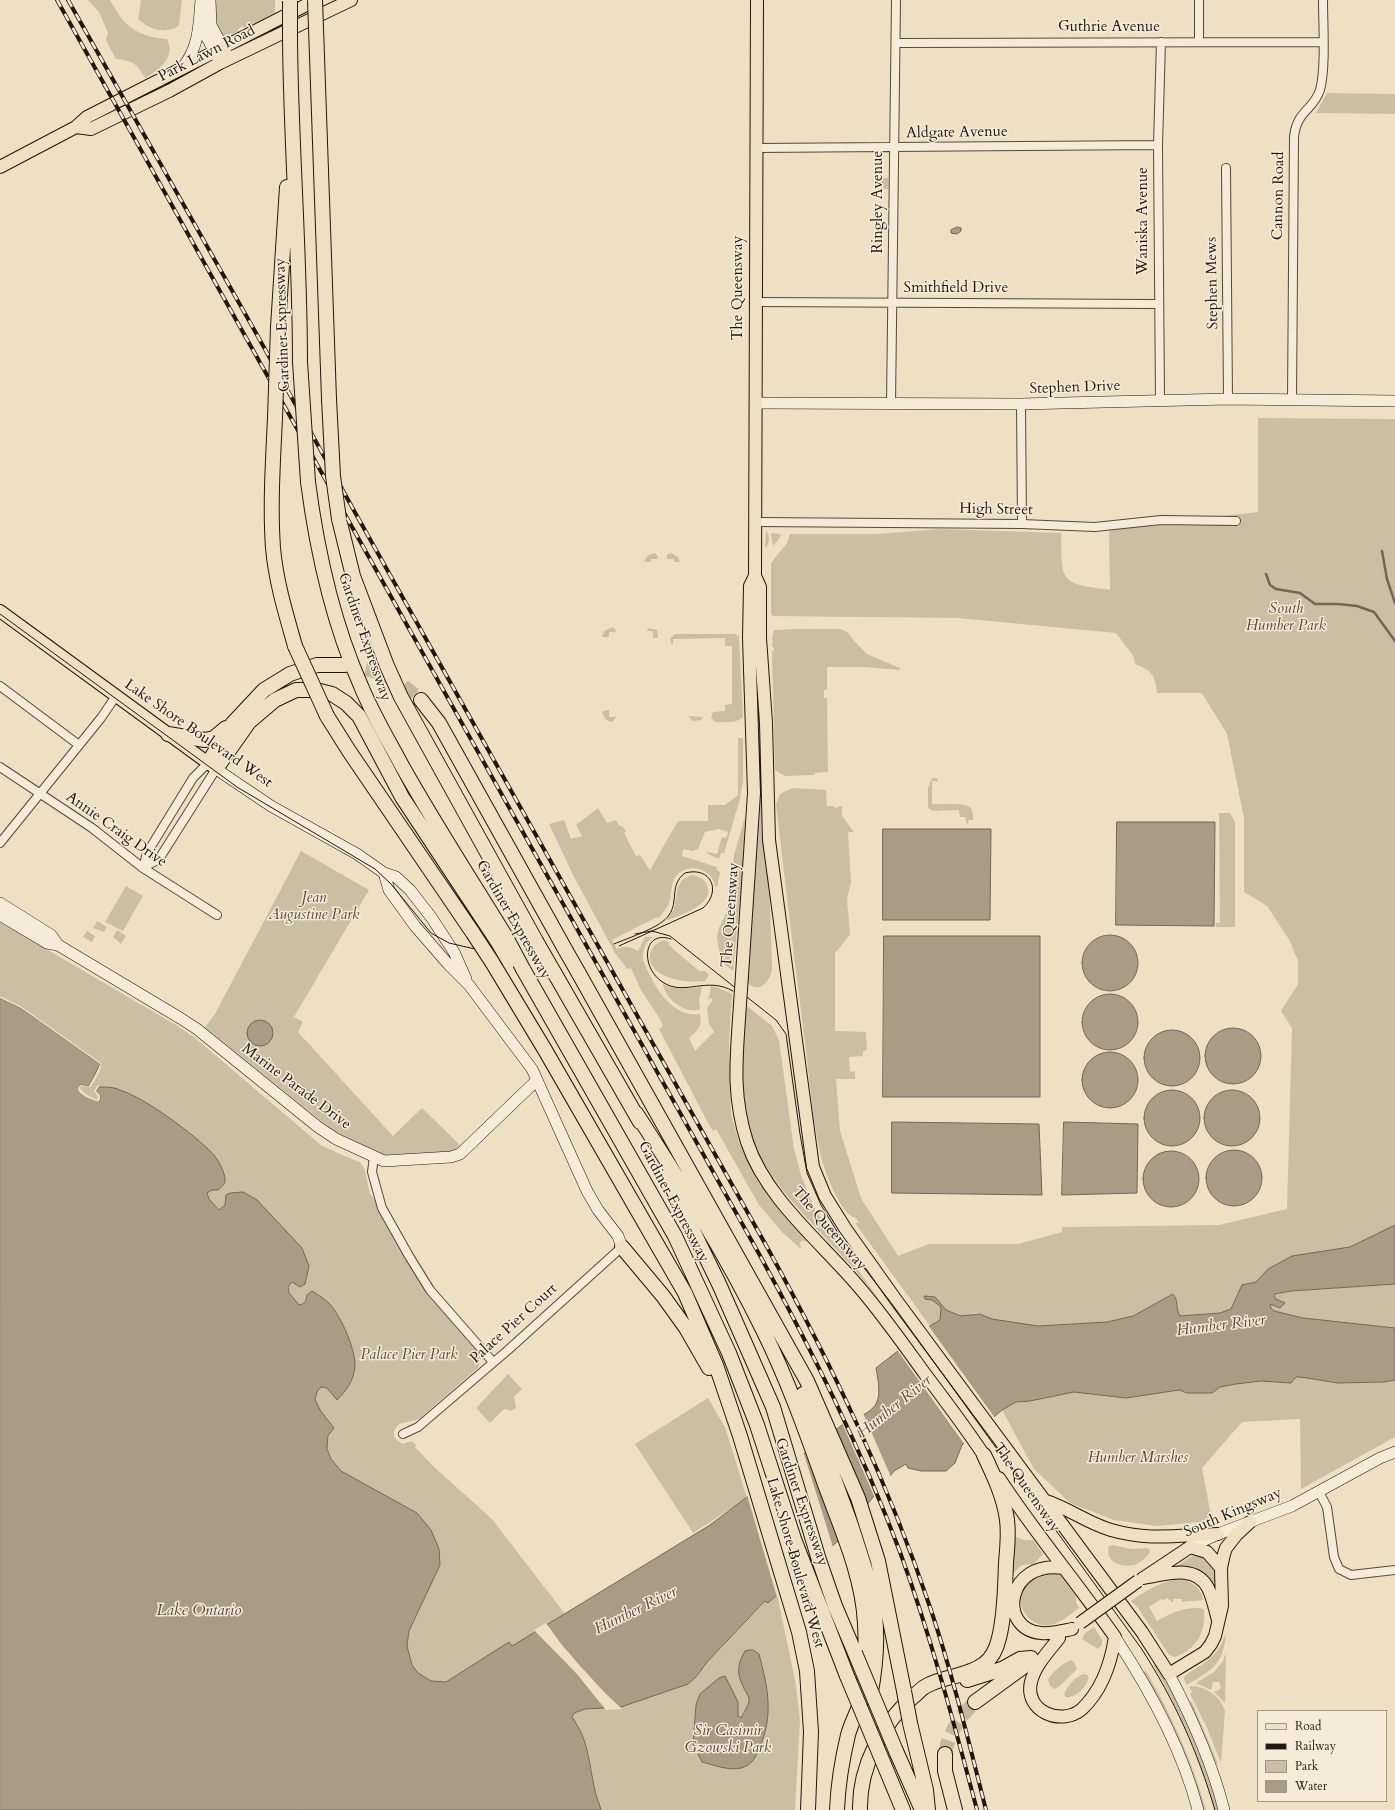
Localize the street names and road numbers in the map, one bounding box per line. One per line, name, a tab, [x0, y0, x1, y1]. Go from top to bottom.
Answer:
street label: Guthrie Avenue	[1058, 19, 1160, 37]
street label: Park Lawn Road	[156, 22, 258, 86]
street label: Aldgate Avenue	[906, 123, 1008, 143]
street label: Ringley Avenue	[870, 151, 888, 253]
street label: Cannon Road	[1269, 152, 1289, 240]
street label: Waniska Avenue	[1135, 167, 1153, 275]
street label: The Queensway	[730, 236, 748, 340]
street label: Stephen Mews	[1203, 237, 1223, 329]
street label: Gardiner Expressway	[272, 258, 294, 392]
street label: Smithfield Drive	[904, 280, 1008, 298]
street label: Stephen Drive	[1029, 377, 1121, 399]
street label: High Street	[959, 500, 1033, 520]
street label: Gardiner Expressway	[334, 571, 394, 703]
street label: Lake Shore Boulevard West	[121, 676, 275, 792]
street label: Annie Craig Drive	[62, 788, 170, 872]
street label: Gardiner Expressway	[472, 857, 554, 983]
street label: The Queensway	[718, 862, 744, 968]
street label: Marine Parade Drive	[238, 1040, 354, 1134]
street label: Gardiner Expressway	[634, 1138, 712, 1266]
street label: The Queensway	[788, 1184, 870, 1274]
street label: Palace Pier Court	[467, 1280, 561, 1368]
street label: Gardiner Expressway	[771, 1436, 831, 1568]
street label: The Queensway	[989, 1440, 1063, 1536]
street label: Lake Shore Boulevard West	[762, 1476, 828, 1650]
street label: South Kingsway	[1181, 1484, 1285, 1542]

